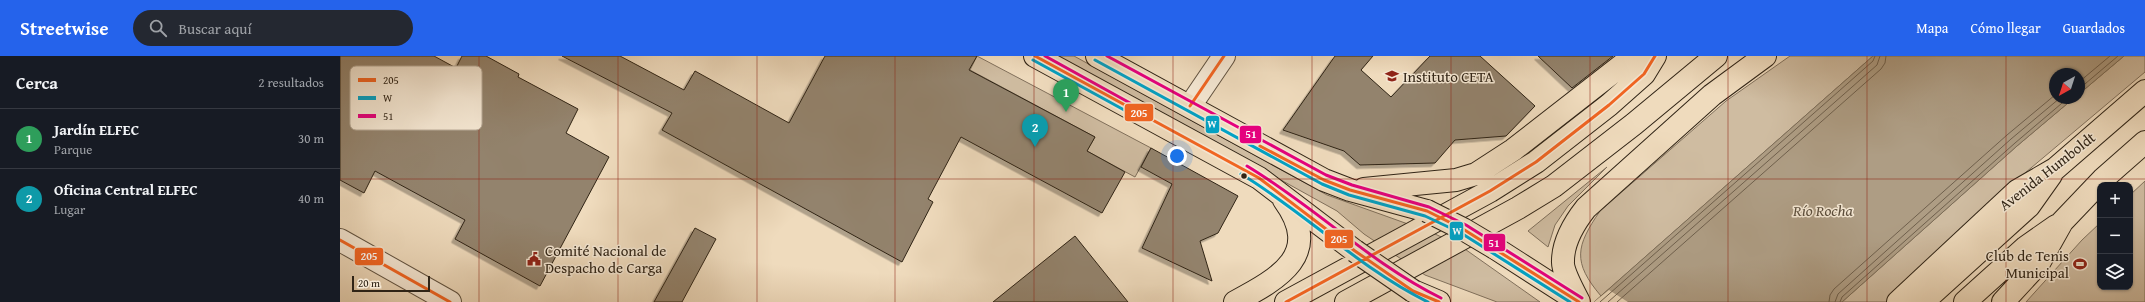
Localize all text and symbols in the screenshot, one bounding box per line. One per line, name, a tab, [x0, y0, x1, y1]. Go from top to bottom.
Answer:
search box	[133, 10, 413, 46]
text: Streetwise	[20, 14, 109, 42]
icon: search	[147, 17, 169, 39]
text: Buscar aquí	[179, 18, 252, 39]
text: Mapa	[1916, 18, 1948, 38]
text: Cómo llegar	[1970, 18, 2041, 38]
text: Guardados	[2063, 18, 2125, 38]
legend	[350, 66, 482, 130]
place label: Instituto CETA	[1403, 66, 1494, 87]
school or university icon: Instituto CETA	[1384, 68, 1400, 84]
north arrow	[2049, 68, 2085, 104]
text: Cerca	[16, 70, 58, 95]
text: 205	[383, 72, 399, 88]
text: 2 resultados	[258, 73, 324, 92]
pin: 1	[1053, 79, 1079, 112]
text: W	[383, 90, 393, 106]
line badge: 205	[1124, 103, 1154, 122]
text: 205	[1130, 105, 1148, 121]
text: 51	[383, 108, 394, 124]
pin: 2	[1022, 114, 1048, 147]
line badge: W	[1205, 115, 1220, 134]
text: W	[1207, 116, 1217, 132]
text: Jardín ELFEC	[54, 119, 139, 140]
line badge: 51	[1239, 125, 1262, 144]
text: 51	[1245, 126, 1257, 142]
street label: Avenida Humboldt	[1995, 126, 2100, 215]
text: 1	[26, 129, 32, 148]
text: 30 m	[298, 129, 324, 148]
text: Parque	[54, 140, 92, 159]
your location	[1167, 146, 1187, 166]
unlabelled marker	[1239, 171, 1249, 181]
text: Oficina Central ELFEC	[54, 179, 198, 200]
map controls	[2097, 182, 2133, 290]
button: +	[2097, 182, 2133, 218]
text: 2	[26, 189, 32, 208]
text: 40 m	[298, 189, 324, 208]
water label: Río Rocha	[1792, 198, 1854, 222]
text: Lugar	[54, 200, 85, 219]
button: −	[2097, 218, 2133, 254]
line badge: W	[1449, 221, 1464, 241]
text: W	[1452, 223, 1462, 239]
line badge: 205	[1324, 229, 1354, 249]
text: 205	[1330, 231, 1348, 247]
line badge: 51	[1483, 233, 1506, 252]
text: 51	[1488, 235, 1500, 251]
place label: Comité Nacional de Despacho de Carga	[545, 240, 666, 278]
place label: Club de Tenis Municipal	[1986, 245, 2069, 283]
line badge: 205	[354, 247, 384, 266]
text: 205	[360, 248, 378, 264]
public building icon: Comité Nacional de Despacho de Carga	[526, 251, 542, 267]
button: layers	[2097, 254, 2133, 290]
sports icon: Club de Tenis Municipal	[2072, 256, 2088, 272]
scale bar	[352, 274, 430, 293]
text: 20 m	[358, 275, 380, 291]

